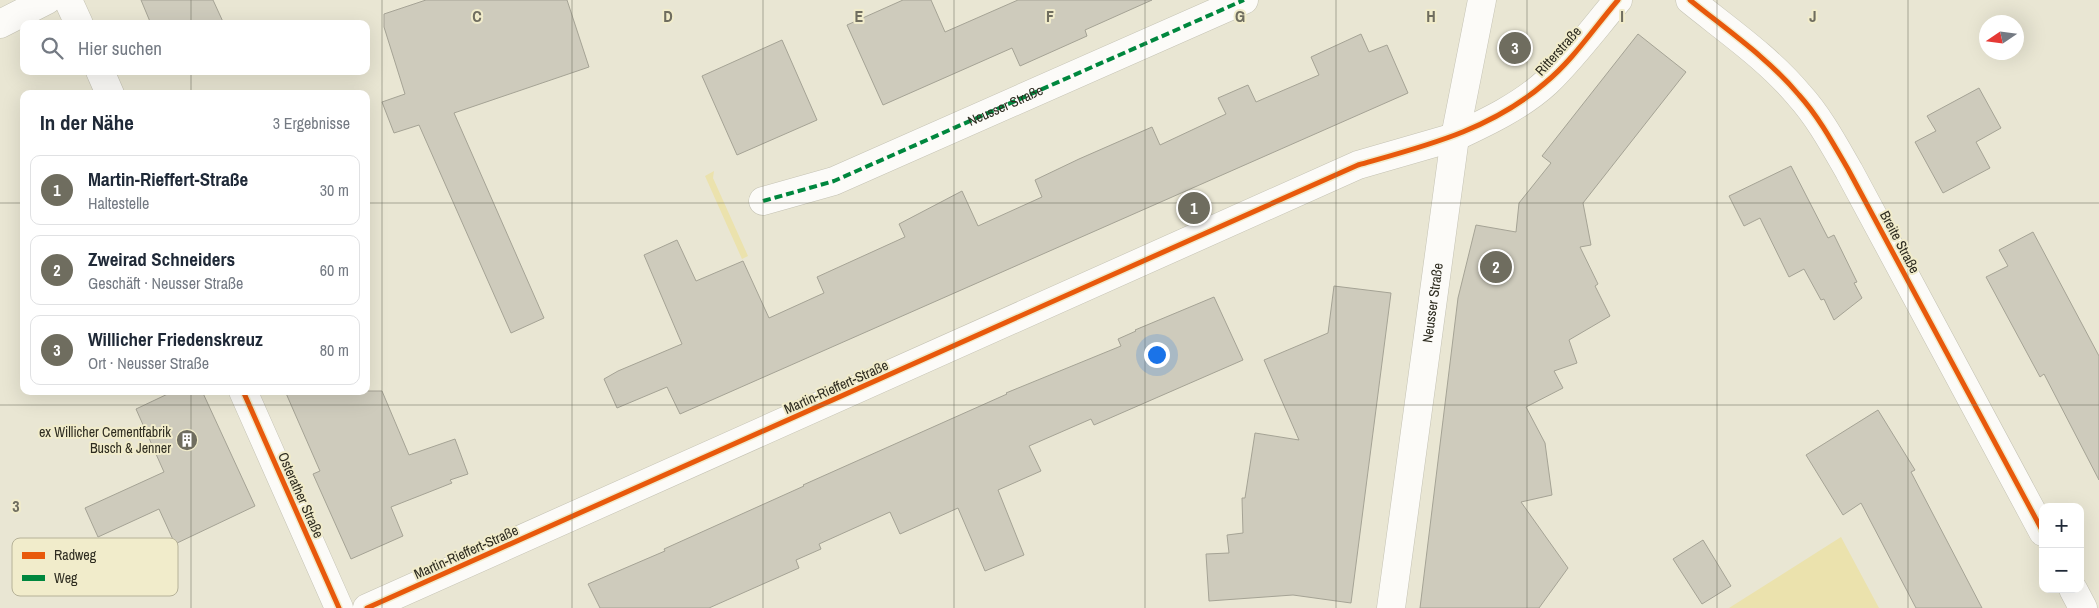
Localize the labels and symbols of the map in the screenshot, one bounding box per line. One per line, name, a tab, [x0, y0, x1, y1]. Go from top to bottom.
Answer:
text: C	[472, 5, 482, 27]
text: D	[663, 5, 673, 27]
text: E	[855, 5, 864, 27]
text: F	[1046, 5, 1054, 27]
text: G	[1235, 5, 1245, 27]
text: H	[1426, 5, 1436, 27]
text: I	[1620, 5, 1624, 27]
text: J	[1809, 5, 1817, 27]
north arrow	[1979, 15, 2024, 60]
street label: Ritterstraße	[1531, 22, 1585, 80]
pin: 3	[1499, 29, 1531, 67]
street label: Neusser Straße	[965, 81, 1046, 130]
pin: 1	[1178, 189, 1210, 227]
street label: Breite Straße	[1876, 208, 1924, 276]
pin: 2	[1480, 248, 1512, 286]
street label: Neusser Straße	[1418, 262, 1447, 344]
your location	[1144, 342, 1170, 368]
street label: Martin-Rieffert-Straße	[781, 356, 891, 418]
place label: ex Willicher Cementfabrik Busch & Jenner	[39, 423, 171, 457]
building icon: ex Willicher Cementfabrik Busch & Jenner	[175, 428, 199, 452]
street label: Osterather Straße	[274, 449, 328, 541]
text: 3	[12, 495, 20, 517]
street label: Martin-Rieffert-Straße	[411, 521, 521, 583]
legend	[12, 538, 178, 596]
text: Radweg	[54, 546, 97, 564]
text: Weg	[54, 569, 78, 587]

